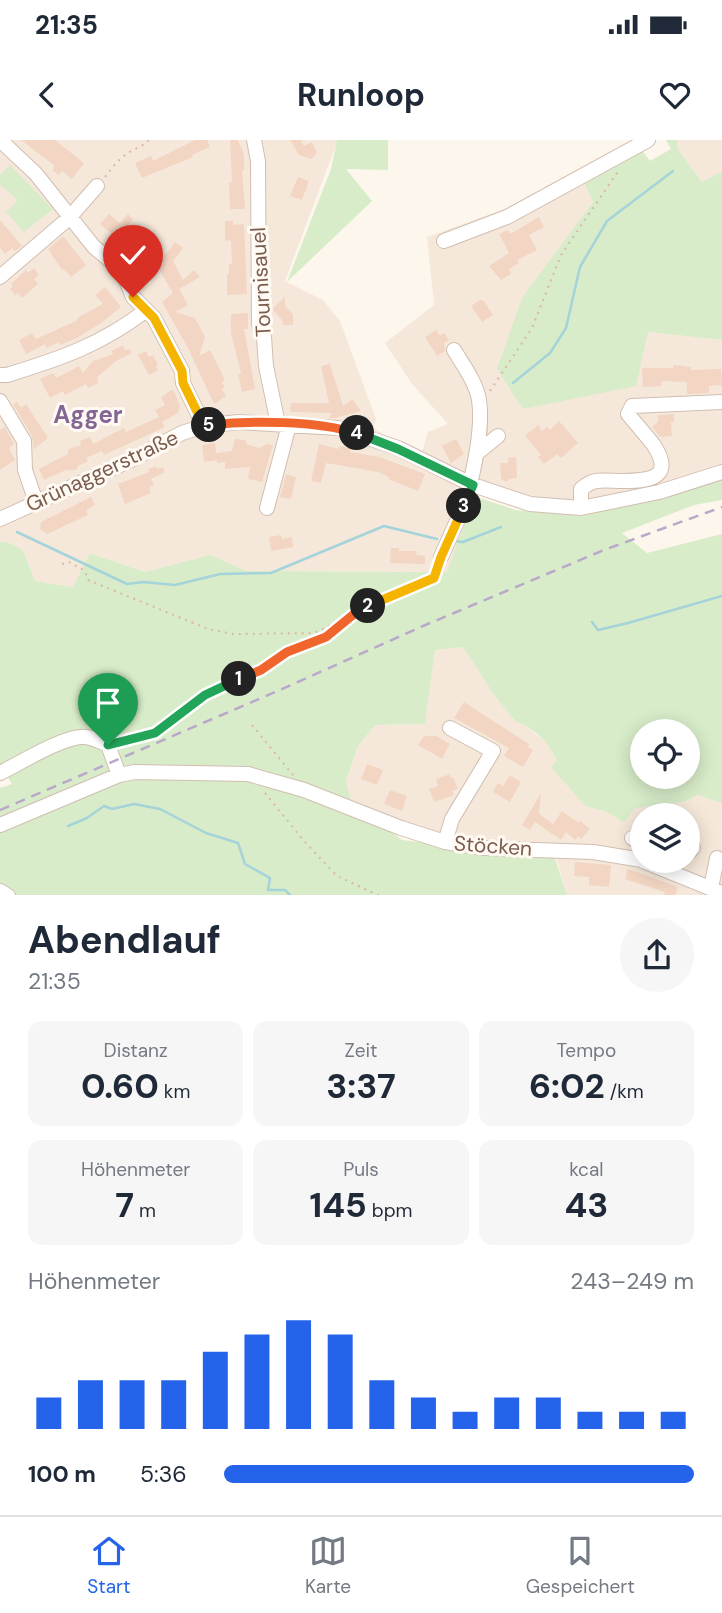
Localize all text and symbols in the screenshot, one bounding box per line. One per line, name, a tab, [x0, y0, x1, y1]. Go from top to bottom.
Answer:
text: 21:35	[35, 8, 98, 42]
text: Runloop	[297, 74, 425, 116]
icon: back	[28, 76, 66, 114]
icon: heart	[656, 76, 694, 114]
pin	[103, 225, 163, 297]
street label: Tournisauel	[244, 226, 278, 338]
icon: check	[114, 236, 152, 274]
district label: Agger	[53, 399, 123, 430]
pin: 5	[192, 408, 227, 442]
text: 5	[203, 412, 214, 437]
pin: 4	[340, 416, 374, 450]
text: 4	[350, 420, 363, 445]
street label: Grünaggerstraße	[21, 423, 183, 519]
pin: 3	[447, 488, 482, 524]
text: 3	[458, 493, 469, 518]
pin: 2	[350, 588, 386, 624]
text: 2	[362, 593, 373, 618]
pin: 1	[222, 662, 256, 696]
text: 1	[235, 666, 242, 691]
pin	[78, 673, 138, 745]
icon: arrive	[89, 684, 127, 722]
map controls	[630, 719, 700, 873]
button: locate	[630, 719, 700, 789]
button: layers	[630, 803, 700, 873]
street label: Stöcken	[453, 829, 533, 863]
text: Abendlauf	[28, 915, 221, 965]
button: share	[620, 918, 694, 992]
text: 21:35	[28, 966, 81, 996]
text: Distanz	[104, 1038, 168, 1063]
text: Zeit	[344, 1038, 378, 1063]
text: Tempo	[556, 1038, 616, 1063]
text: 0.60	[81, 1063, 159, 1109]
text: 3:37	[326, 1063, 396, 1109]
text: 6:02	[529, 1063, 605, 1109]
text: km	[159, 1079, 190, 1104]
text: /km	[605, 1079, 644, 1104]
text: Höhenmeter	[81, 1157, 190, 1182]
text: Puls	[343, 1157, 379, 1182]
text: kcal	[569, 1157, 603, 1182]
text: 7	[115, 1182, 134, 1228]
text: 145	[309, 1182, 367, 1228]
text: 43	[564, 1182, 608, 1228]
text: m	[134, 1198, 156, 1223]
text: bpm	[367, 1198, 413, 1223]
text: Höhenmeter	[28, 1266, 160, 1296]
text: 243–249 m	[570, 1266, 694, 1296]
text: 100 m	[28, 1459, 96, 1489]
text: 5:36	[140, 1459, 187, 1489]
tab: Start	[87, 1532, 131, 1599]
tab: Karte	[305, 1532, 351, 1599]
tab: Gespeichert	[526, 1532, 635, 1599]

